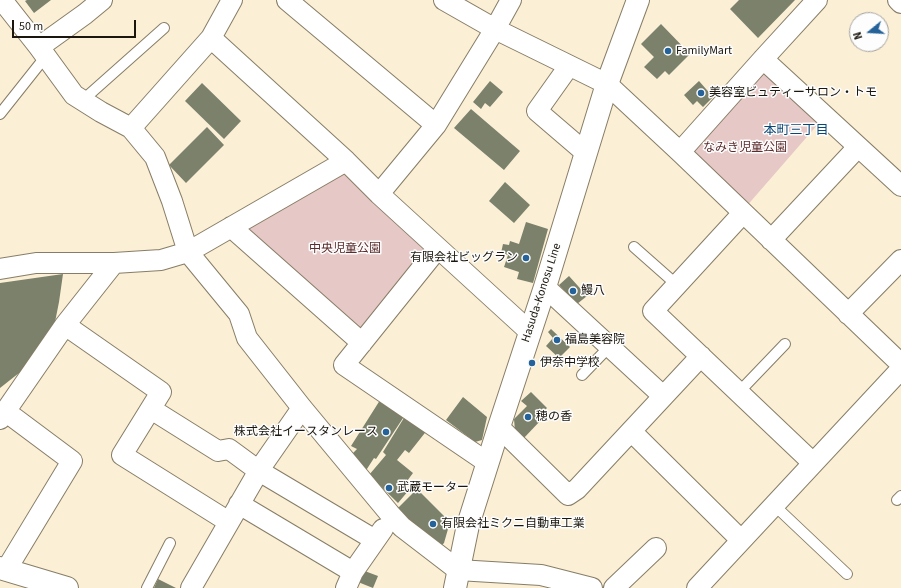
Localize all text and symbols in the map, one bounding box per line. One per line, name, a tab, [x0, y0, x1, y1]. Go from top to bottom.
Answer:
scale bar	[14, 12, 138, 38]
north arrow	[849, 12, 889, 52]
text: 50 m	[19, 18, 43, 35]
text: N	[850, 30, 866, 41]
place label: FamilyMart	[676, 44, 732, 58]
marker: FamilyMart	[663, 46, 673, 56]
place label: 美容室ビュティーサロン・トモ	[709, 86, 877, 100]
marker: 美容室ビュティーサロン・トモ	[696, 88, 706, 98]
district label: 本町三丁目	[764, 123, 828, 139]
park label: なみき児童公園	[703, 141, 787, 155]
park label: 中央児童公園	[309, 242, 381, 256]
street label: Hasuda-Konosu Line	[519, 242, 565, 344]
place label: 有限会社ビッグラン	[410, 251, 518, 265]
marker: 有限会社ビッグラン	[521, 253, 531, 263]
place label: 鰻八	[581, 284, 605, 298]
marker: 鰻八	[568, 286, 578, 296]
place label: 福島美容院	[565, 333, 625, 347]
marker: 福島美容院	[552, 335, 562, 345]
place label: 伊奈中学校	[540, 356, 600, 370]
marker: 伊奈中学校	[527, 358, 537, 368]
place label: 穂の香	[536, 410, 572, 424]
marker: 穂の香	[523, 412, 533, 422]
place label: 株式会社イースタンレース	[234, 425, 378, 439]
marker: 株式会社イースタンレース	[381, 427, 391, 437]
place label: 武蔵モーター	[397, 481, 469, 495]
marker: 武蔵モーター	[384, 483, 394, 493]
place label: 有限会社ミクニ自動車工業	[441, 517, 585, 531]
marker: 有限会社ミクニ自動車工業	[428, 519, 438, 529]

